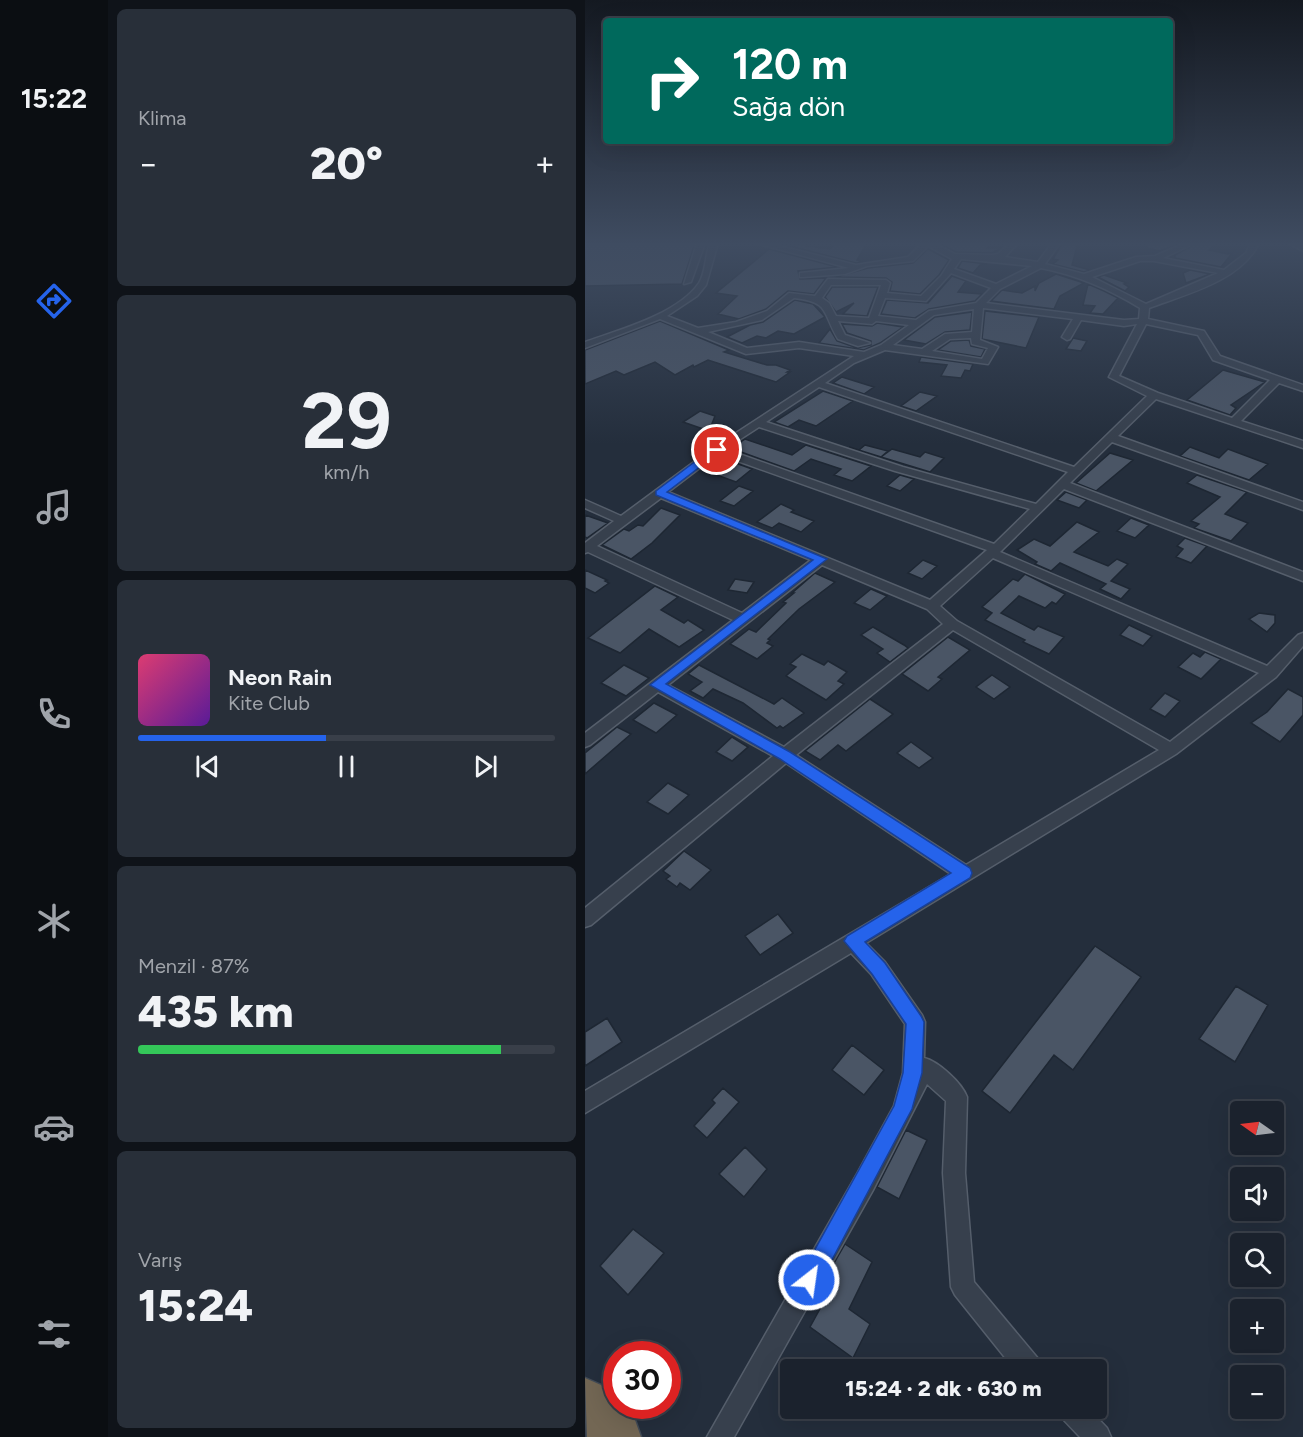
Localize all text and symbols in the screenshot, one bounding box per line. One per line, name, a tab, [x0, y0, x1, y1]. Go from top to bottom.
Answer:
text: 120 m	[732, 39, 848, 90]
icon: right	[633, 42, 711, 120]
text: 15:22	[21, 82, 87, 115]
text: Sağa dön	[732, 90, 845, 123]
text: Klima	[138, 106, 186, 130]
text: 20°	[310, 136, 383, 190]
text: −	[138, 144, 159, 183]
text: +	[534, 144, 555, 183]
icon: directions	[33, 280, 75, 322]
text: 29	[301, 374, 392, 468]
pin	[691, 424, 742, 475]
icon: arrive	[700, 433, 733, 466]
text: km/h	[324, 460, 369, 484]
icon: music	[33, 486, 75, 528]
text: Neon Rain	[228, 664, 332, 691]
text: Kite Club	[228, 691, 310, 715]
icon: phone	[33, 693, 75, 735]
icon: previous	[191, 750, 224, 783]
icon: pause	[330, 750, 363, 783]
icon: next	[469, 750, 502, 783]
icon: climate	[33, 900, 75, 942]
text: Menzil · 87%	[138, 954, 250, 978]
text: 435 km	[138, 984, 294, 1038]
north arrow	[1230, 1101, 1284, 1155]
map controls	[1230, 1101, 1284, 1419]
icon: car	[33, 1106, 75, 1148]
button: sound	[1230, 1167, 1284, 1221]
button: search	[1230, 1233, 1284, 1287]
text: Varış	[138, 1248, 182, 1272]
position arrow	[777, 1248, 841, 1312]
text: 15:24	[138, 1278, 253, 1332]
button: +	[1230, 1299, 1284, 1353]
icon: filters	[33, 1313, 75, 1355]
speed limit sign: 30	[603, 1341, 681, 1419]
button: −	[1230, 1365, 1284, 1419]
text: 15:24 · 2 dk · 630 m	[845, 1375, 1042, 1402]

